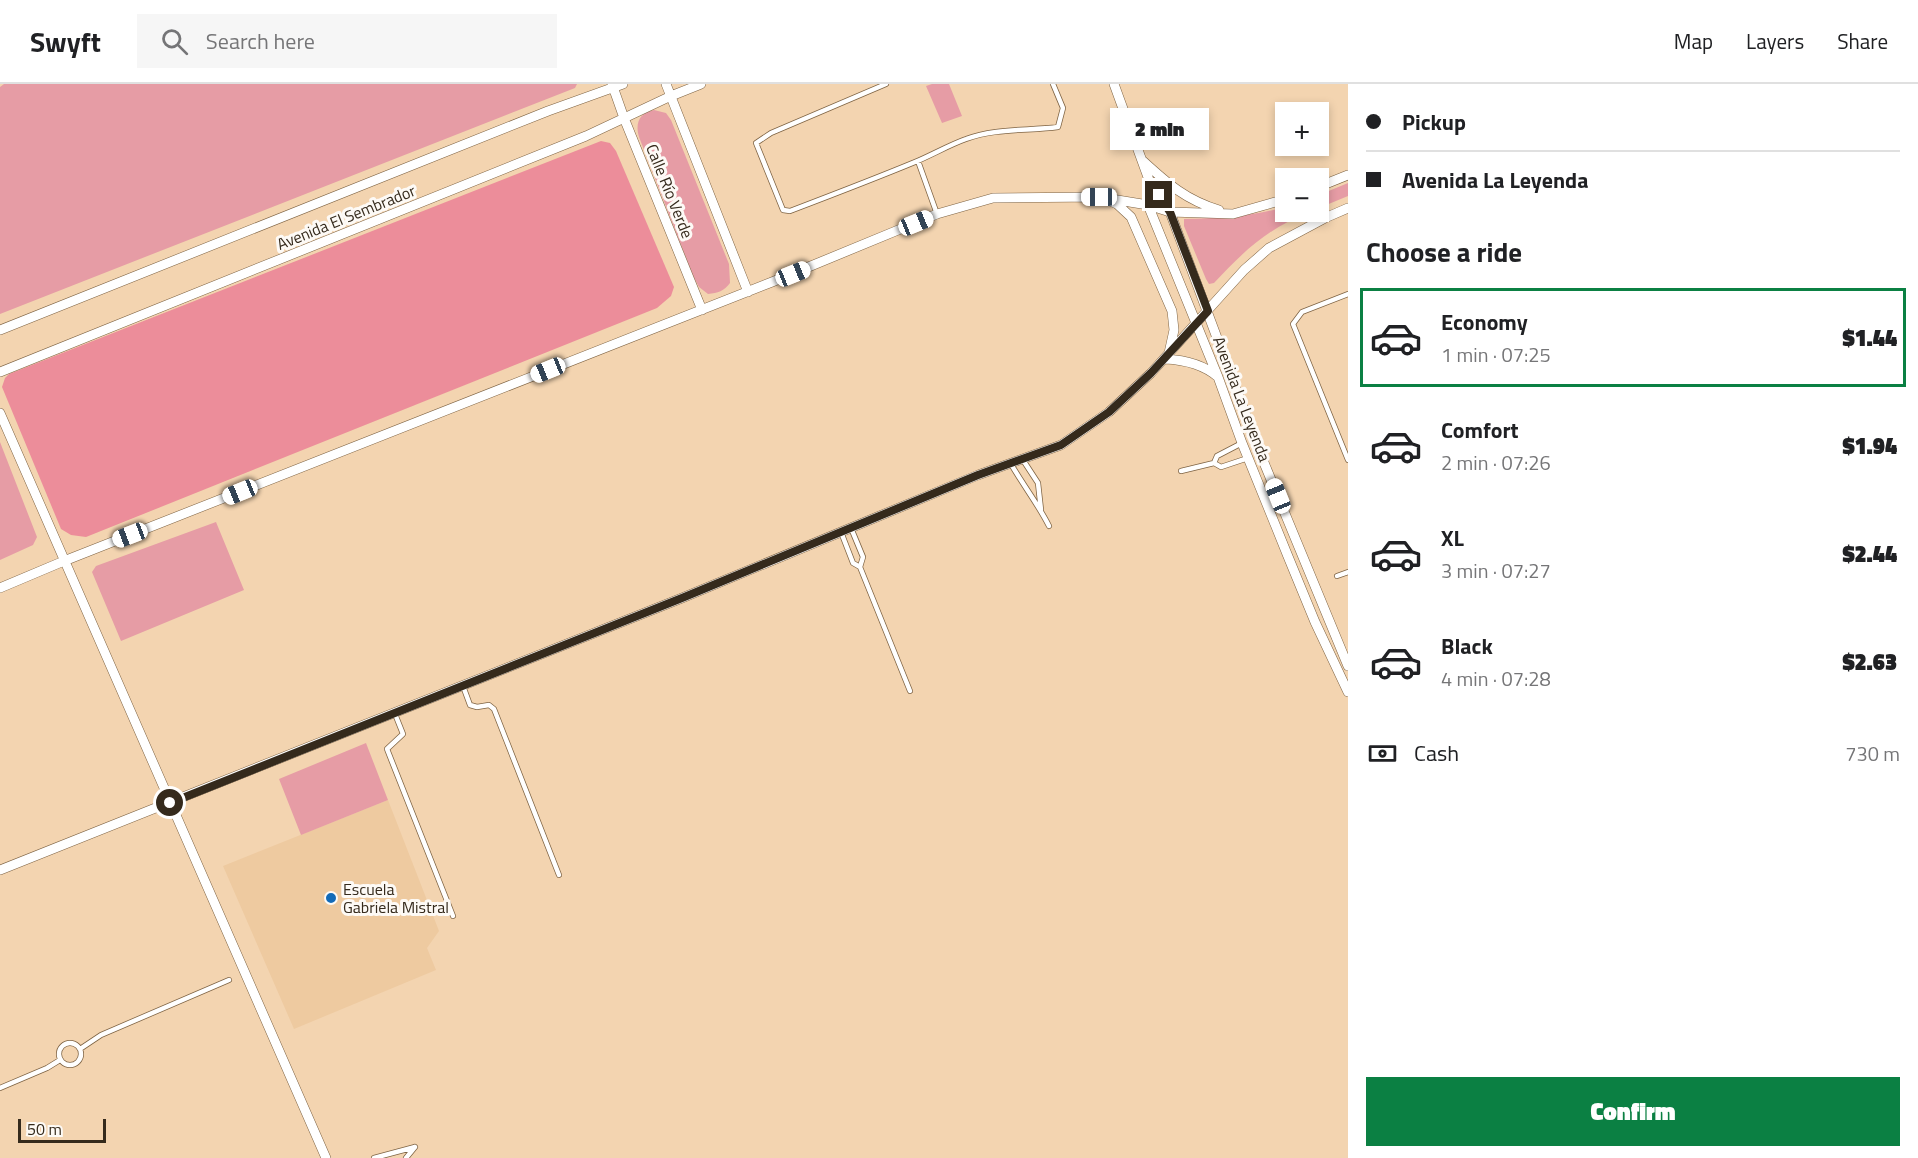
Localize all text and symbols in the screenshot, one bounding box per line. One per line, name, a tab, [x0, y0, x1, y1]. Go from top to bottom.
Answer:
search box	[137, 14, 557, 68]
text: Swyft	[30, 20, 101, 63]
text: Search here	[206, 24, 315, 58]
icon: search	[158, 25, 191, 58]
text: Map	[1674, 25, 1713, 57]
text: Layers	[1746, 25, 1804, 57]
text: Share	[1837, 25, 1888, 57]
map controls	[1275, 102, 1329, 222]
button: +	[1275, 102, 1329, 156]
text: Pickup	[1402, 105, 1466, 139]
callout: 2 min	[1110, 108, 1208, 150]
text: 2 min	[1135, 113, 1184, 144]
street label: Calle Río Verde	[640, 140, 700, 242]
text: Avenida La Leyenda	[1402, 163, 1588, 197]
button: −	[1275, 168, 1329, 222]
street label: Avenida El Sembrador	[273, 178, 419, 256]
route end	[1145, 181, 1172, 208]
car	[1081, 188, 1117, 206]
car	[896, 208, 936, 238]
text: Choose a ride	[1366, 231, 1522, 272]
car	[773, 259, 813, 289]
text: Economy	[1441, 305, 1528, 339]
icon: car	[1369, 311, 1423, 365]
text: $1.44	[1842, 321, 1897, 355]
street label: Avenida La Leyenda	[1207, 333, 1277, 465]
text: 1 min · 07:25	[1441, 339, 1551, 370]
car	[528, 355, 568, 385]
text: Comfort	[1441, 413, 1519, 447]
icon: car	[1369, 419, 1423, 473]
text: $1.94	[1842, 429, 1897, 463]
text: 2 min · 07:26	[1441, 447, 1551, 478]
car	[1263, 476, 1293, 516]
car	[220, 477, 260, 507]
car	[110, 520, 150, 550]
text: XL	[1441, 521, 1464, 555]
icon: car	[1369, 527, 1423, 581]
text: $2.44	[1842, 537, 1897, 571]
text: 3 min · 07:27	[1441, 555, 1551, 586]
text: Black	[1441, 629, 1493, 663]
icon: car	[1369, 635, 1423, 689]
text: $2.63	[1842, 645, 1897, 679]
text: 4 min · 07:28	[1441, 663, 1551, 694]
text: Cash	[1414, 736, 1459, 770]
icon: cash	[1366, 737, 1399, 770]
text: 730 m	[1845, 738, 1900, 769]
route start	[156, 789, 183, 816]
place label: Escuela Gabriela Mistral	[343, 877, 449, 919]
marker: Escuela Gabriela Mistral	[324, 891, 338, 905]
button: Confirm	[1366, 1077, 1900, 1146]
scale bar	[18, 1116, 106, 1144]
text: 50 m	[27, 1117, 62, 1141]

